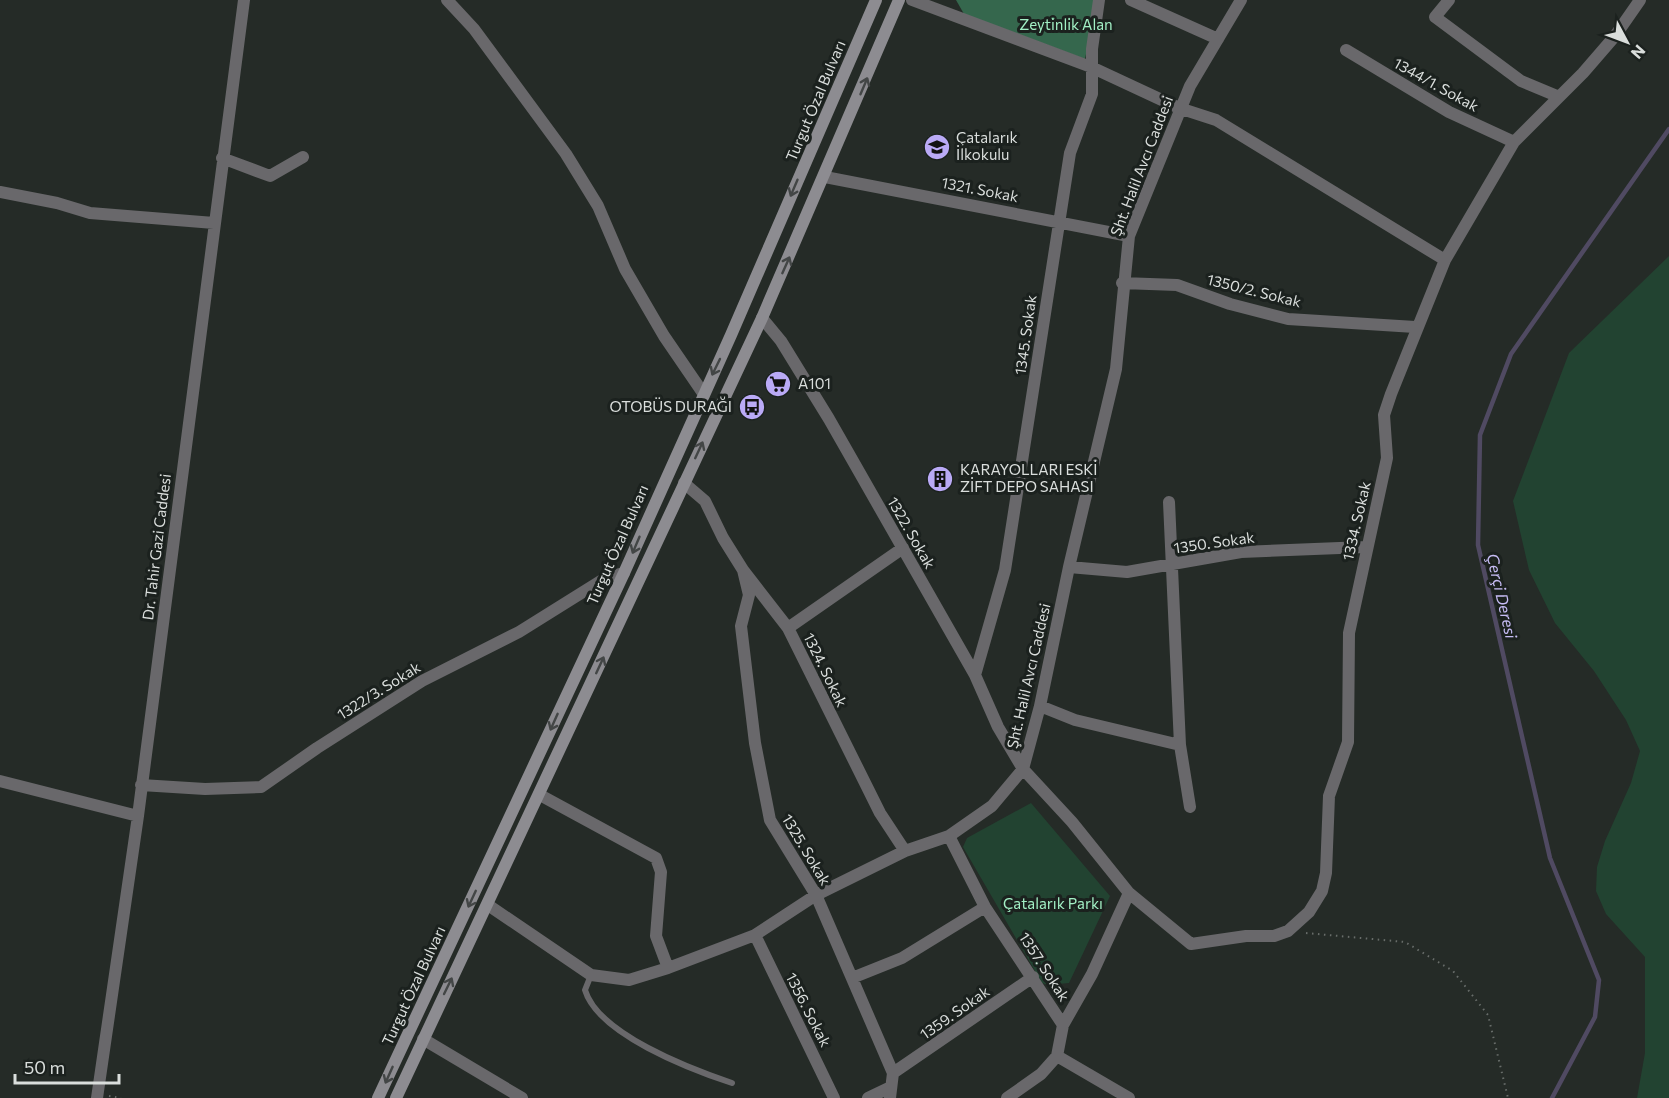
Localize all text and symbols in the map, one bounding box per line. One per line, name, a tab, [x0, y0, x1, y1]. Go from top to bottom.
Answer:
north arrow	[1597, 12, 1657, 72]
park label: Zeytinlik Alan	[1019, 15, 1113, 33]
street label: Turgut Özal Bulvarı	[781, 37, 849, 164]
text: N	[1628, 41, 1650, 63]
street label: 1344/1. Sokak	[1391, 53, 1482, 115]
one-way arrow	[858, 77, 870, 95]
street label: Şht. Halil Avcı Caddesi	[1106, 93, 1176, 238]
place label: Çatalarık İlkokulu	[956, 128, 1018, 163]
school or university icon: Çatalarık İlkokulu	[922, 132, 952, 162]
street label: 1321. Sokak	[940, 173, 1020, 205]
one-way arrow	[788, 179, 800, 197]
one-way arrow	[781, 256, 792, 274]
street label: 1350/2. Sokak	[1205, 270, 1303, 310]
street label: 1345. Sokak	[1010, 294, 1040, 376]
one-way arrow	[709, 357, 721, 375]
supermarket icon: A101	[763, 369, 793, 399]
place label: A101	[798, 374, 831, 392]
bus stop icon: OTOBÜS DURAĞI	[737, 392, 767, 422]
place label: OTOBÜS DURAĞI	[609, 396, 732, 415]
one-way arrow	[694, 442, 706, 460]
place label: KARAYOLLARI ESKİ ZİFT DEPO SAHASI	[960, 460, 1098, 495]
building icon: KARAYOLLARI ESKİ ZİFT DEPO SAHASI	[925, 464, 955, 494]
street label: Dr. Tahir Gazi Caddesi	[138, 473, 174, 621]
street label: 1334. Sokak	[1338, 479, 1374, 562]
street label: Turgut Özal Bulvarı	[583, 482, 652, 607]
street label: 1322. Sokak	[884, 493, 940, 572]
street label: 1350. Sokak	[1172, 527, 1255, 557]
one-way arrow	[630, 535, 641, 553]
water label: Çerçi Deresi	[1483, 551, 1522, 641]
street label: Şht. Halil Avcı Caddesi	[1003, 601, 1054, 750]
street label: 1324. Sokak	[800, 630, 852, 710]
street label: 1322/3. Sokak	[333, 657, 423, 723]
one-way arrow	[594, 657, 606, 675]
one-way arrow	[548, 712, 559, 730]
street label: 1325. Sokak	[779, 811, 835, 888]
one-way arrow	[465, 889, 477, 907]
park label: Çatalarık Parkı	[1003, 894, 1103, 912]
street label: Turgut Özal Bulvarı	[378, 923, 449, 1048]
street label: 1357. Sokak	[1016, 929, 1074, 1004]
street label: 1356. Sokak	[783, 969, 835, 1050]
one-way arrow	[443, 978, 455, 996]
street label: 1359. Sokak	[916, 982, 993, 1043]
scale bar	[15, 1047, 118, 1085]
text: 50 m	[24, 1056, 65, 1078]
one-way arrow	[382, 1066, 393, 1084]

